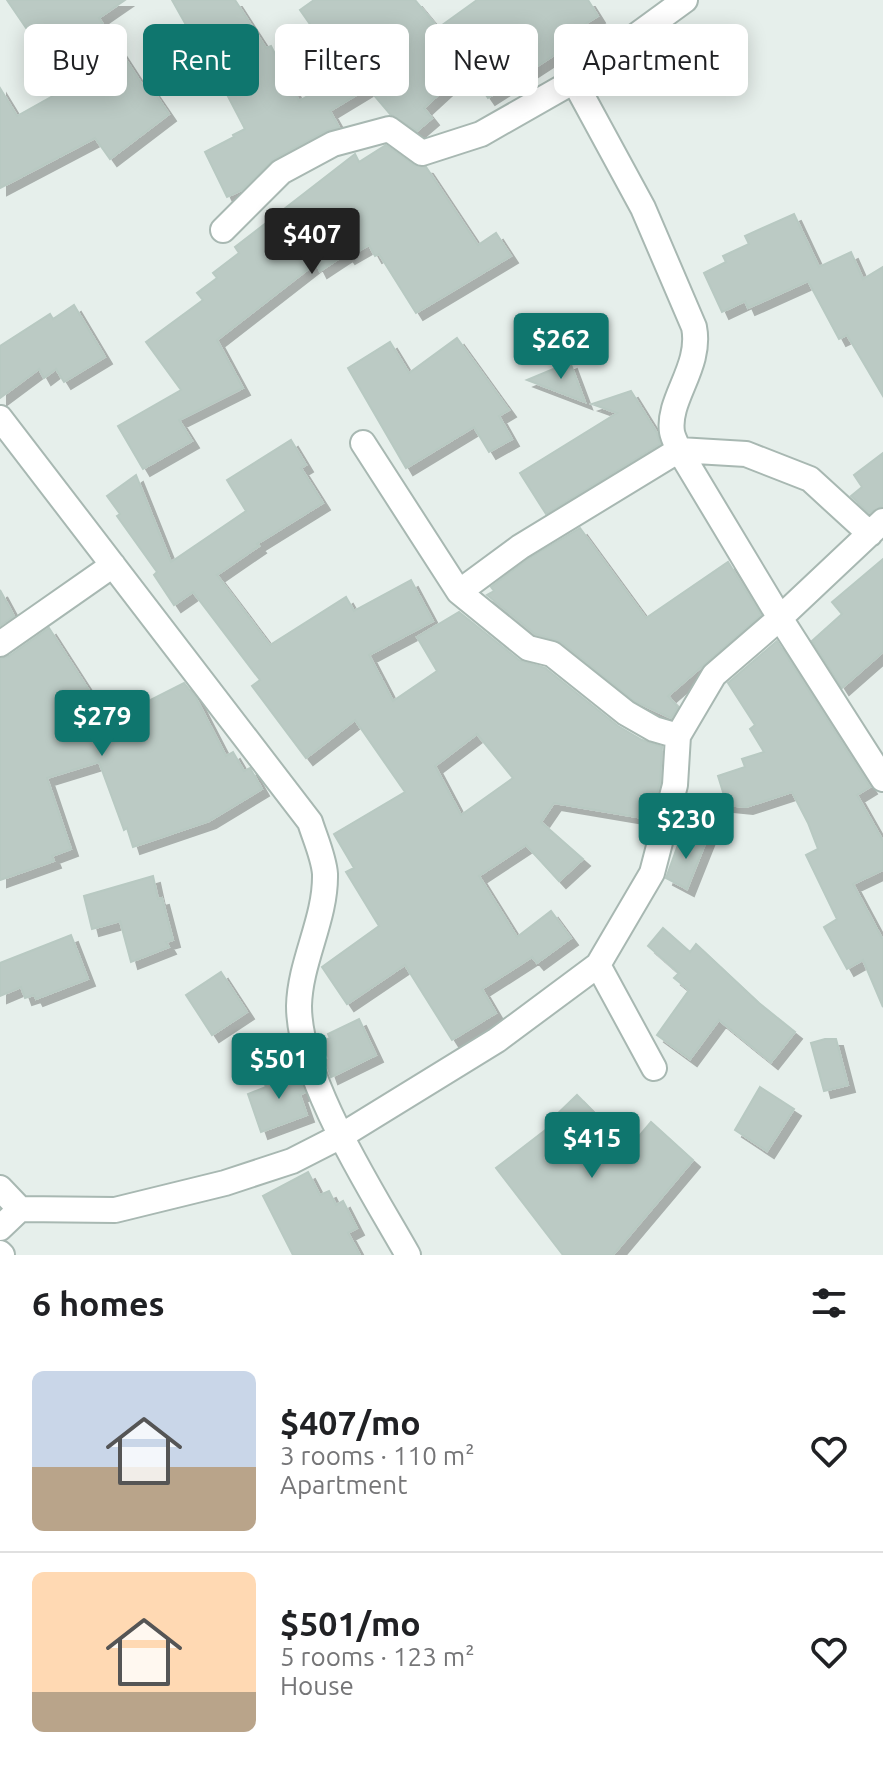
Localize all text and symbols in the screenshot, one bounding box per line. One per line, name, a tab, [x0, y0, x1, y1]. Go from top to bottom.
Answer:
chip: Buy	[24, 24, 127, 96]
chip: Rent	[143, 24, 259, 96]
chip: Filters	[275, 24, 409, 96]
chip: New	[425, 24, 538, 96]
chip: Apartment	[554, 24, 748, 96]
pin: $407	[265, 208, 359, 276]
text: $407	[283, 219, 341, 248]
pin: $262	[514, 313, 608, 381]
text: $262	[532, 324, 590, 353]
pin: $279	[55, 690, 149, 758]
text: $279	[73, 701, 131, 730]
pin: $230	[639, 793, 733, 861]
text: $230	[657, 804, 715, 833]
pin: $501	[232, 1033, 326, 1101]
text: $501	[250, 1044, 308, 1073]
pin: $415	[545, 1112, 639, 1180]
text: $415	[563, 1123, 621, 1152]
icon: filters	[807, 1281, 851, 1325]
text: 6 homes	[32, 1284, 165, 1322]
icon: home	[96, 1403, 192, 1499]
text: $407/mo	[280, 1403, 421, 1441]
icon: heart	[807, 1429, 851, 1473]
text: 3 rooms · 110 m²	[280, 1441, 475, 1470]
text: Apartment	[280, 1470, 407, 1499]
icon: home	[96, 1604, 192, 1700]
text: $501/mo	[280, 1604, 421, 1642]
icon: heart	[807, 1630, 851, 1674]
text: 5 rooms · 123 m²	[280, 1642, 475, 1671]
text: House	[280, 1671, 354, 1700]

